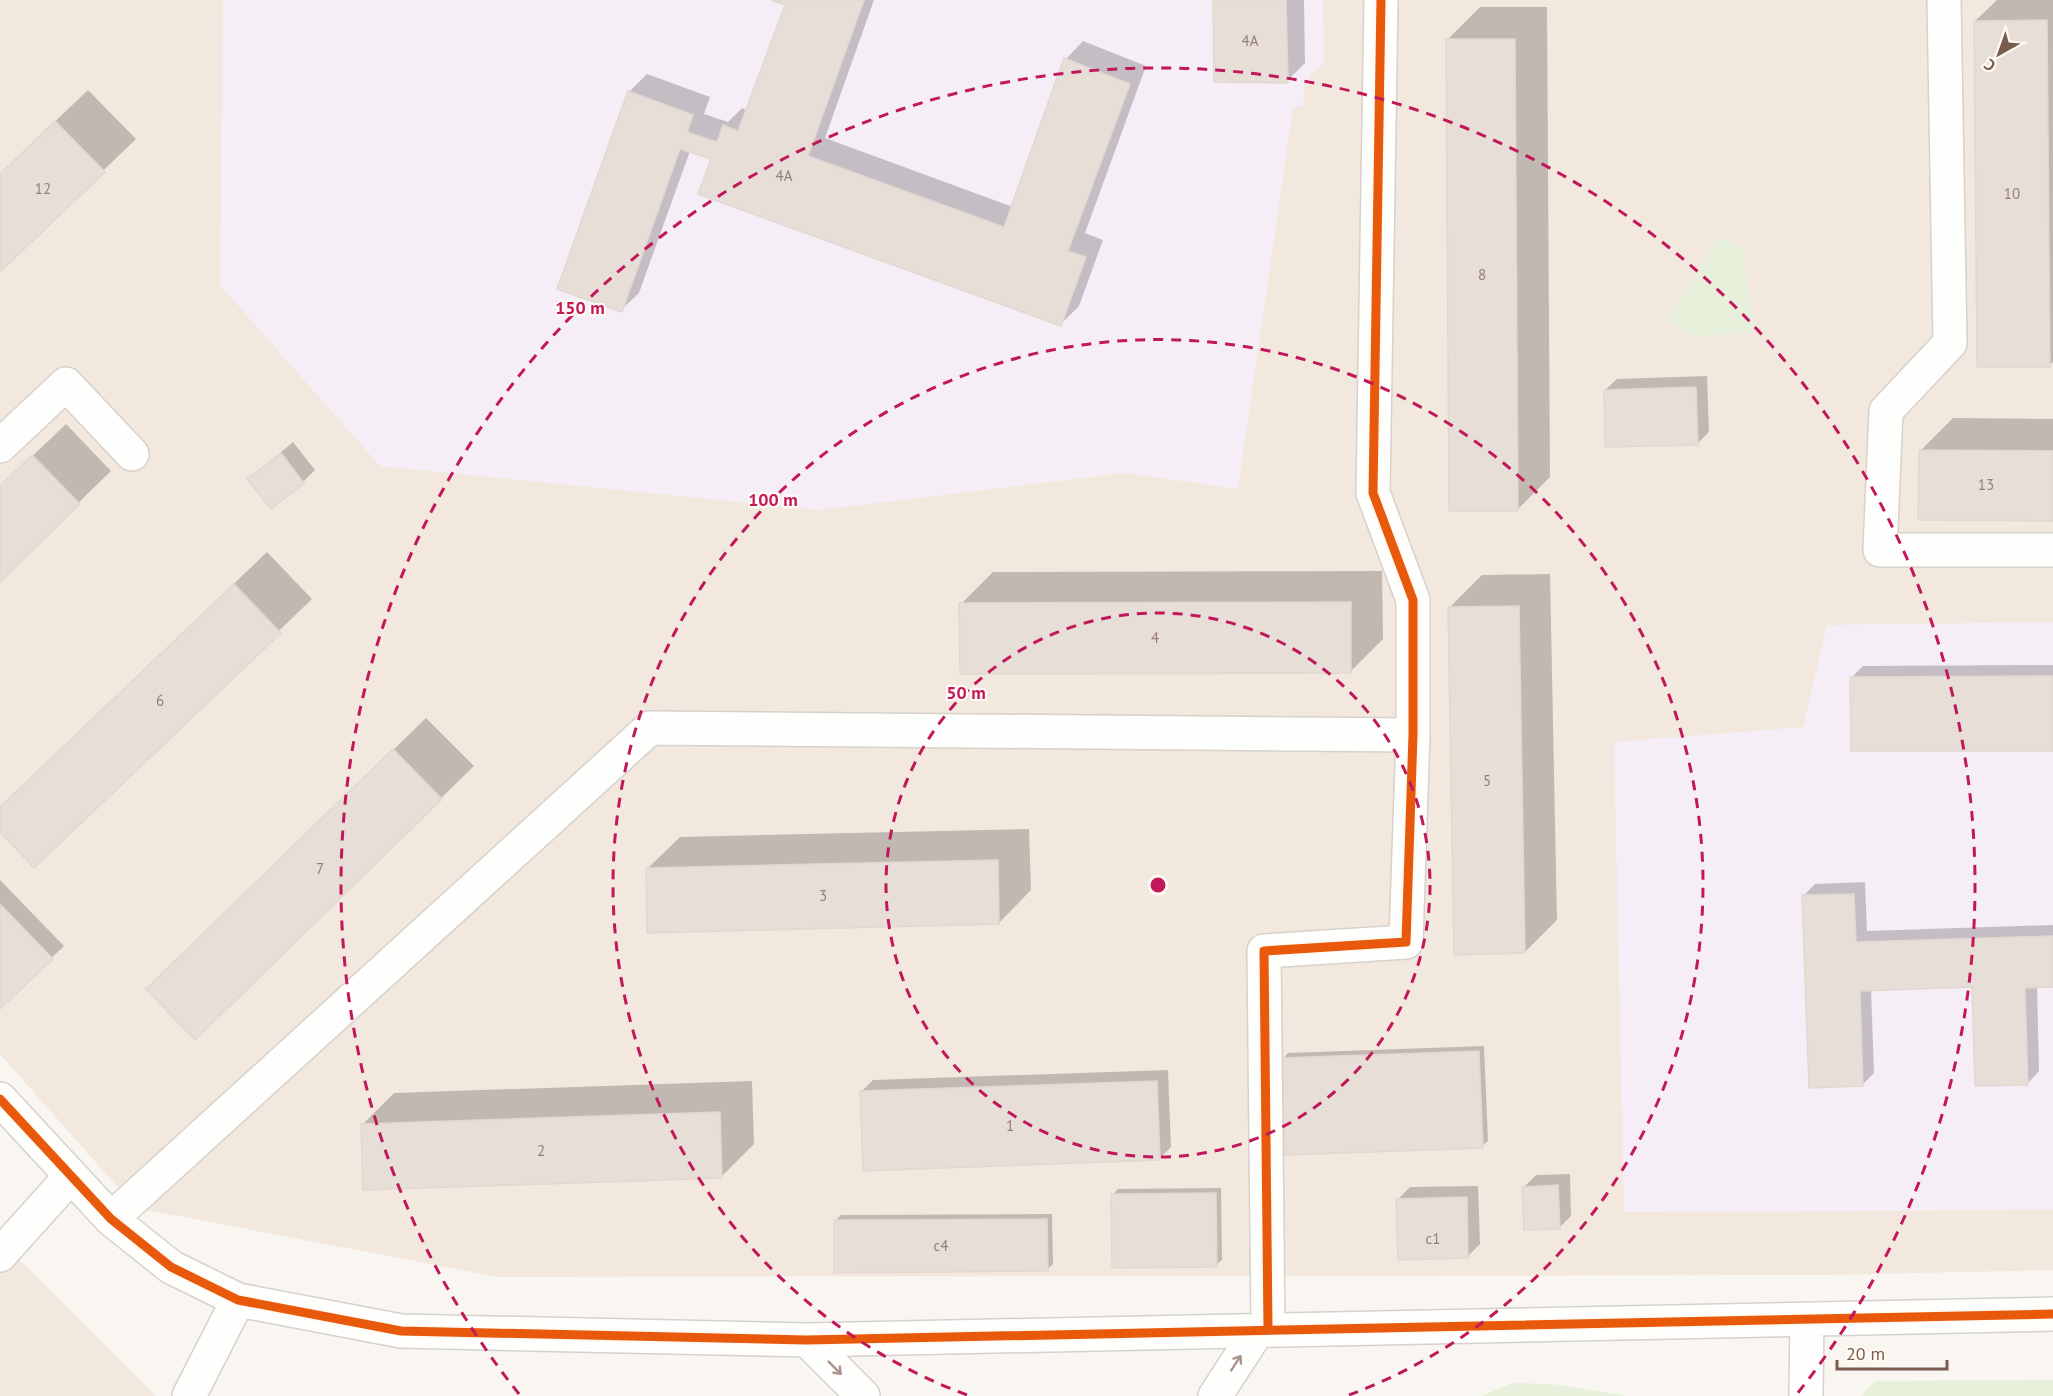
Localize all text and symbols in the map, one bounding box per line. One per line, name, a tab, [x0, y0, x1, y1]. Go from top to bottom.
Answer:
north arrow	[1969, 24, 2029, 84]
house number: 4А	[1242, 31, 1259, 50]
text: С	[1979, 55, 1999, 76]
house number: 4А	[776, 166, 793, 185]
house number: 12	[35, 179, 51, 198]
house number: 10	[2004, 184, 2020, 203]
house number: 8	[1478, 265, 1486, 284]
text: 150 m	[555, 296, 605, 319]
house number: 13	[1978, 475, 1994, 494]
text: 100 m	[748, 488, 798, 511]
house number: 4	[1151, 628, 1159, 647]
text: 50 m	[946, 681, 986, 704]
house number: 6	[156, 691, 164, 710]
house number: 5	[1483, 771, 1491, 790]
house number: 7	[316, 859, 324, 878]
centre of rings	[1148, 875, 1168, 895]
house number: 3	[819, 886, 827, 905]
house number: 1	[1006, 1116, 1014, 1135]
house number: 2	[537, 1141, 545, 1160]
house number: с1	[1426, 1229, 1440, 1248]
house number: с4	[934, 1236, 948, 1255]
scale bar	[1837, 1333, 1946, 1371]
text: 20 m	[1846, 1342, 1885, 1365]
one-way arrow	[1231, 1355, 1243, 1372]
one-way arrow	[828, 1361, 843, 1375]

